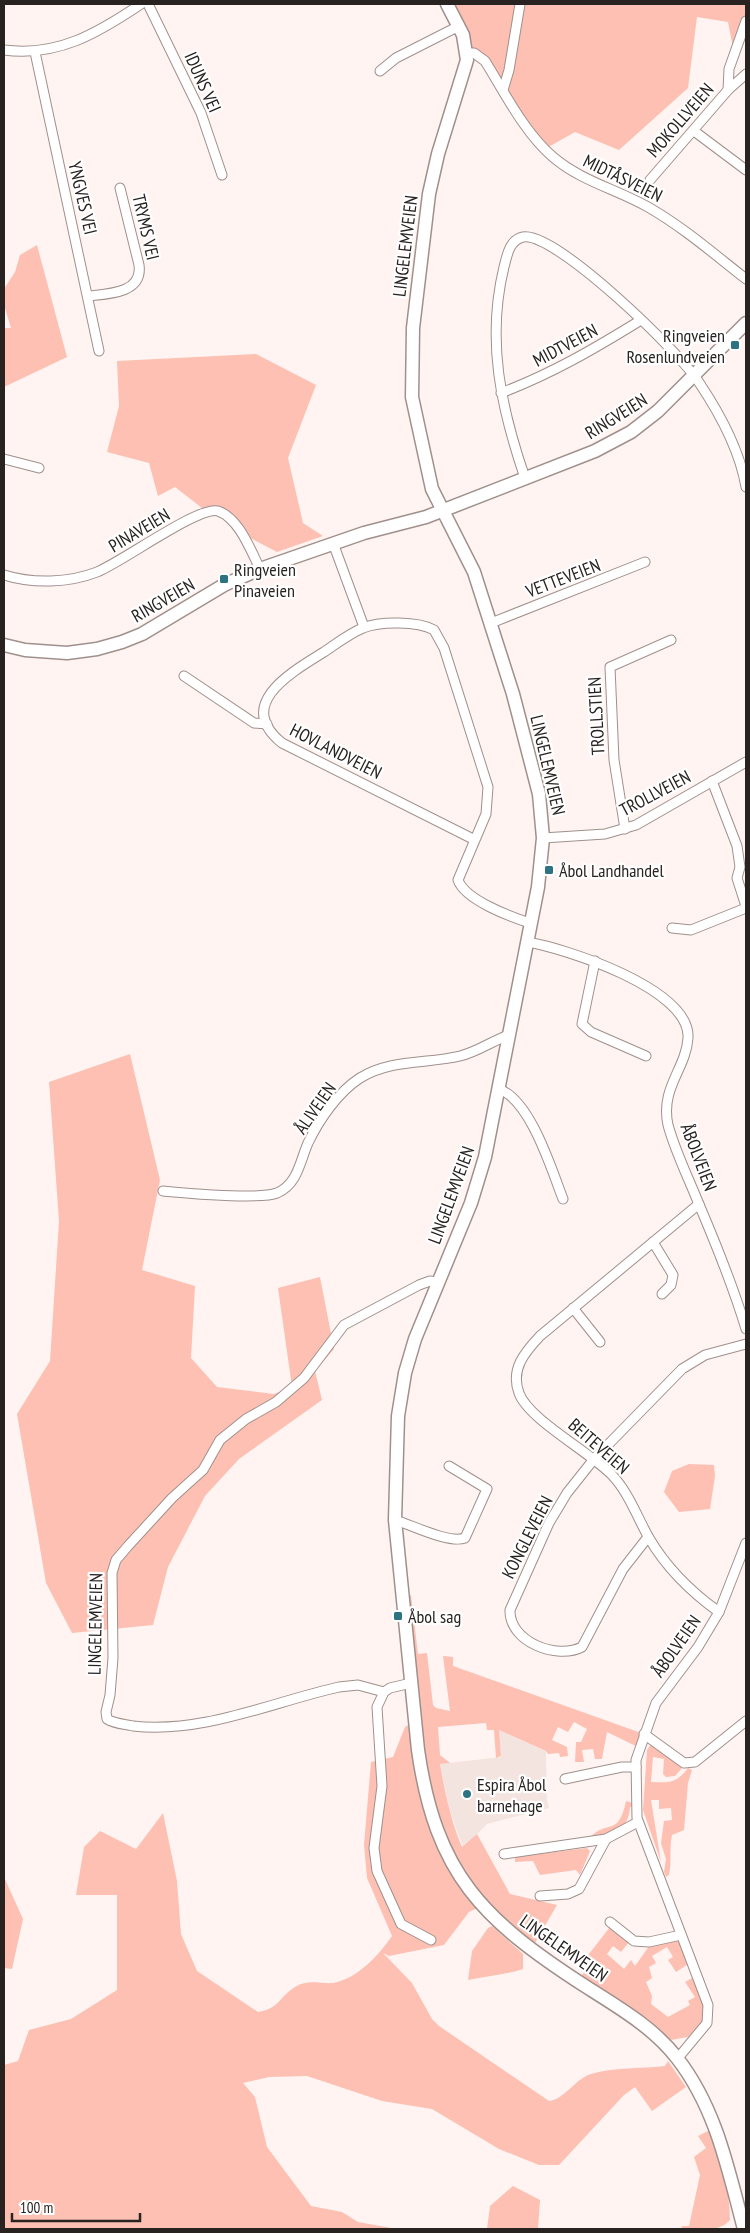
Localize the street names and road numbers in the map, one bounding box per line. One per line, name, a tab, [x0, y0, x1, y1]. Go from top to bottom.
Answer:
street label: IDUNS VEI	[179, 48, 227, 116]
street label: MOKOLLVEIEN	[642, 78, 718, 162]
street label: MIDTÅSVEIEN	[580, 149, 666, 207]
street label: YNGVES VEI	[63, 159, 103, 237]
street label: TRYMS VEI	[127, 192, 165, 262]
street label: LINGELEMVEIEN	[387, 194, 423, 298]
street label: MIDTVEIEN	[529, 318, 601, 372]
street label: RINGVEIEN	[581, 388, 651, 444]
street label: PINAVEIEN	[104, 503, 174, 557]
street label: VETTEVEIEN	[522, 553, 603, 603]
street label: RINGVEIEN	[127, 573, 199, 627]
street label: TROLLSTIEN	[582, 676, 610, 756]
street label: LINGELEMVEIEN	[525, 713, 571, 817]
street label: HOVLANDVEIEN	[286, 718, 386, 784]
street label: TROLLVEIEN	[616, 765, 694, 821]
street label: ÅLIVEIEN	[289, 1078, 341, 1138]
street label: ÅBOLVEIEN	[676, 1120, 722, 1194]
street label: LINGELEMVEIEN	[423, 1143, 479, 1247]
street label: BEITEVEIEN	[564, 1413, 634, 1479]
street label: KONGLEVEIEN	[496, 1492, 558, 1582]
street label: LINGELEMVEIEN	[83, 1573, 107, 1675]
street label: ÅBOLVEIEN	[646, 1611, 706, 1681]
street label: LINGELEMVEIEN	[516, 1909, 612, 1987]

